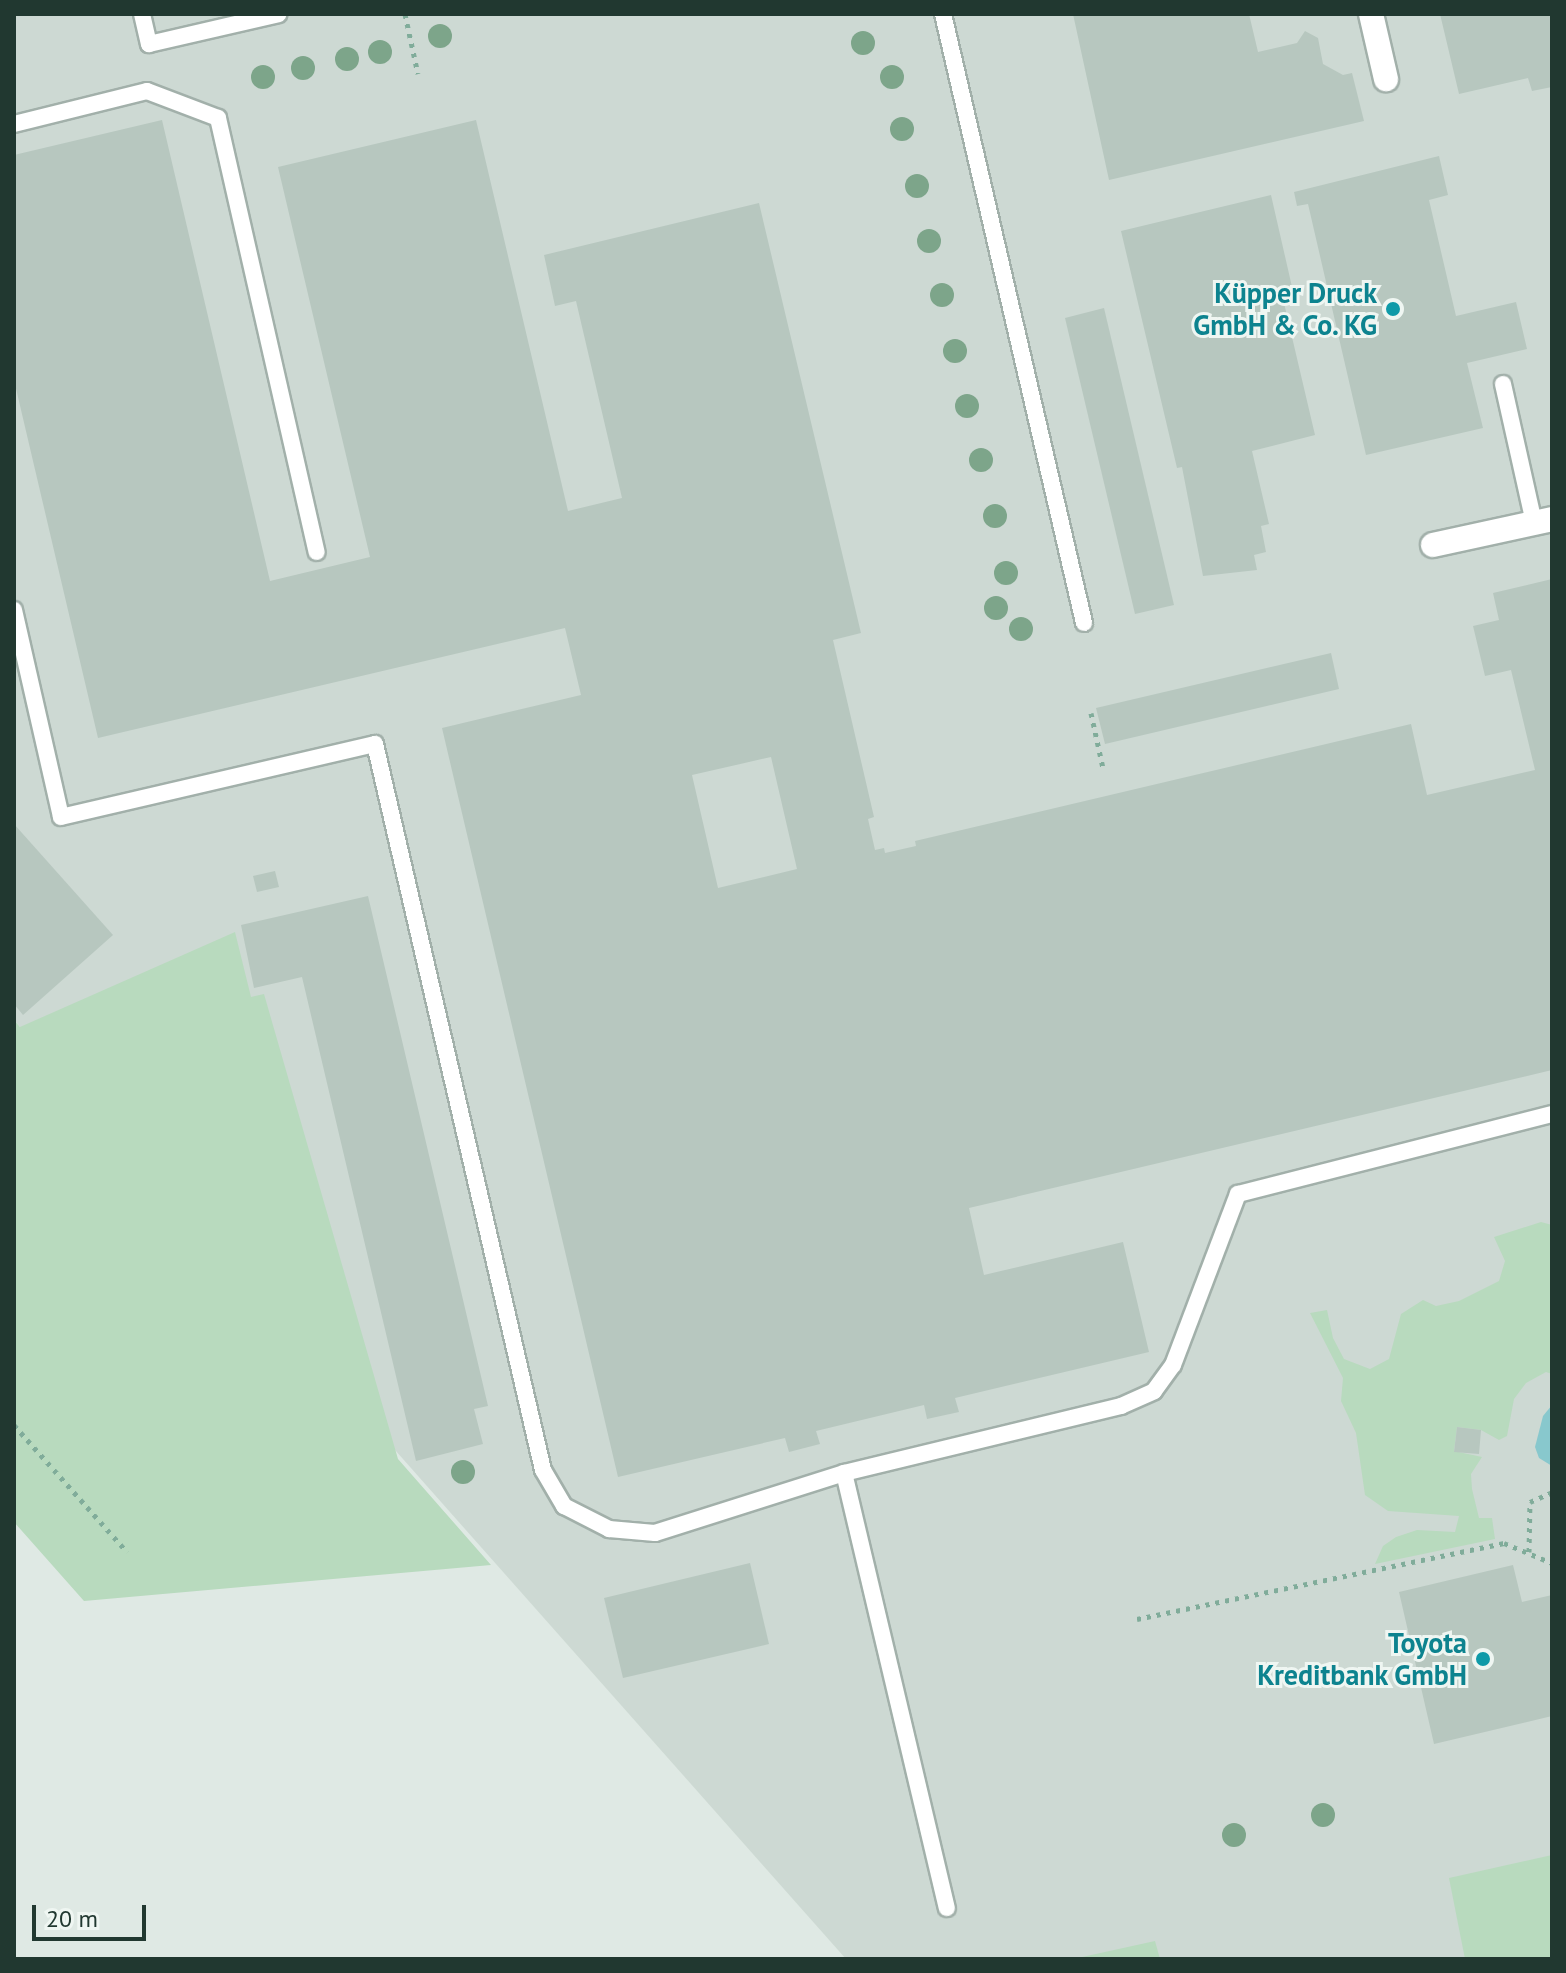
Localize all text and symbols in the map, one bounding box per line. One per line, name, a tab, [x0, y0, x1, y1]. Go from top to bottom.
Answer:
place label: Küpper Druck GmbH & Co. KG	[1191, 276, 1377, 342]
marker: Küpper Druck GmbH & Co. KG	[1384, 300, 1402, 318]
place label: Toyota Kreditbank GmbH	[1256, 1626, 1467, 1692]
marker: Toyota Kreditbank GmbH	[1474, 1650, 1492, 1668]
scale bar	[36, 1889, 150, 1939]
text: 20 m	[46, 1903, 98, 1934]

